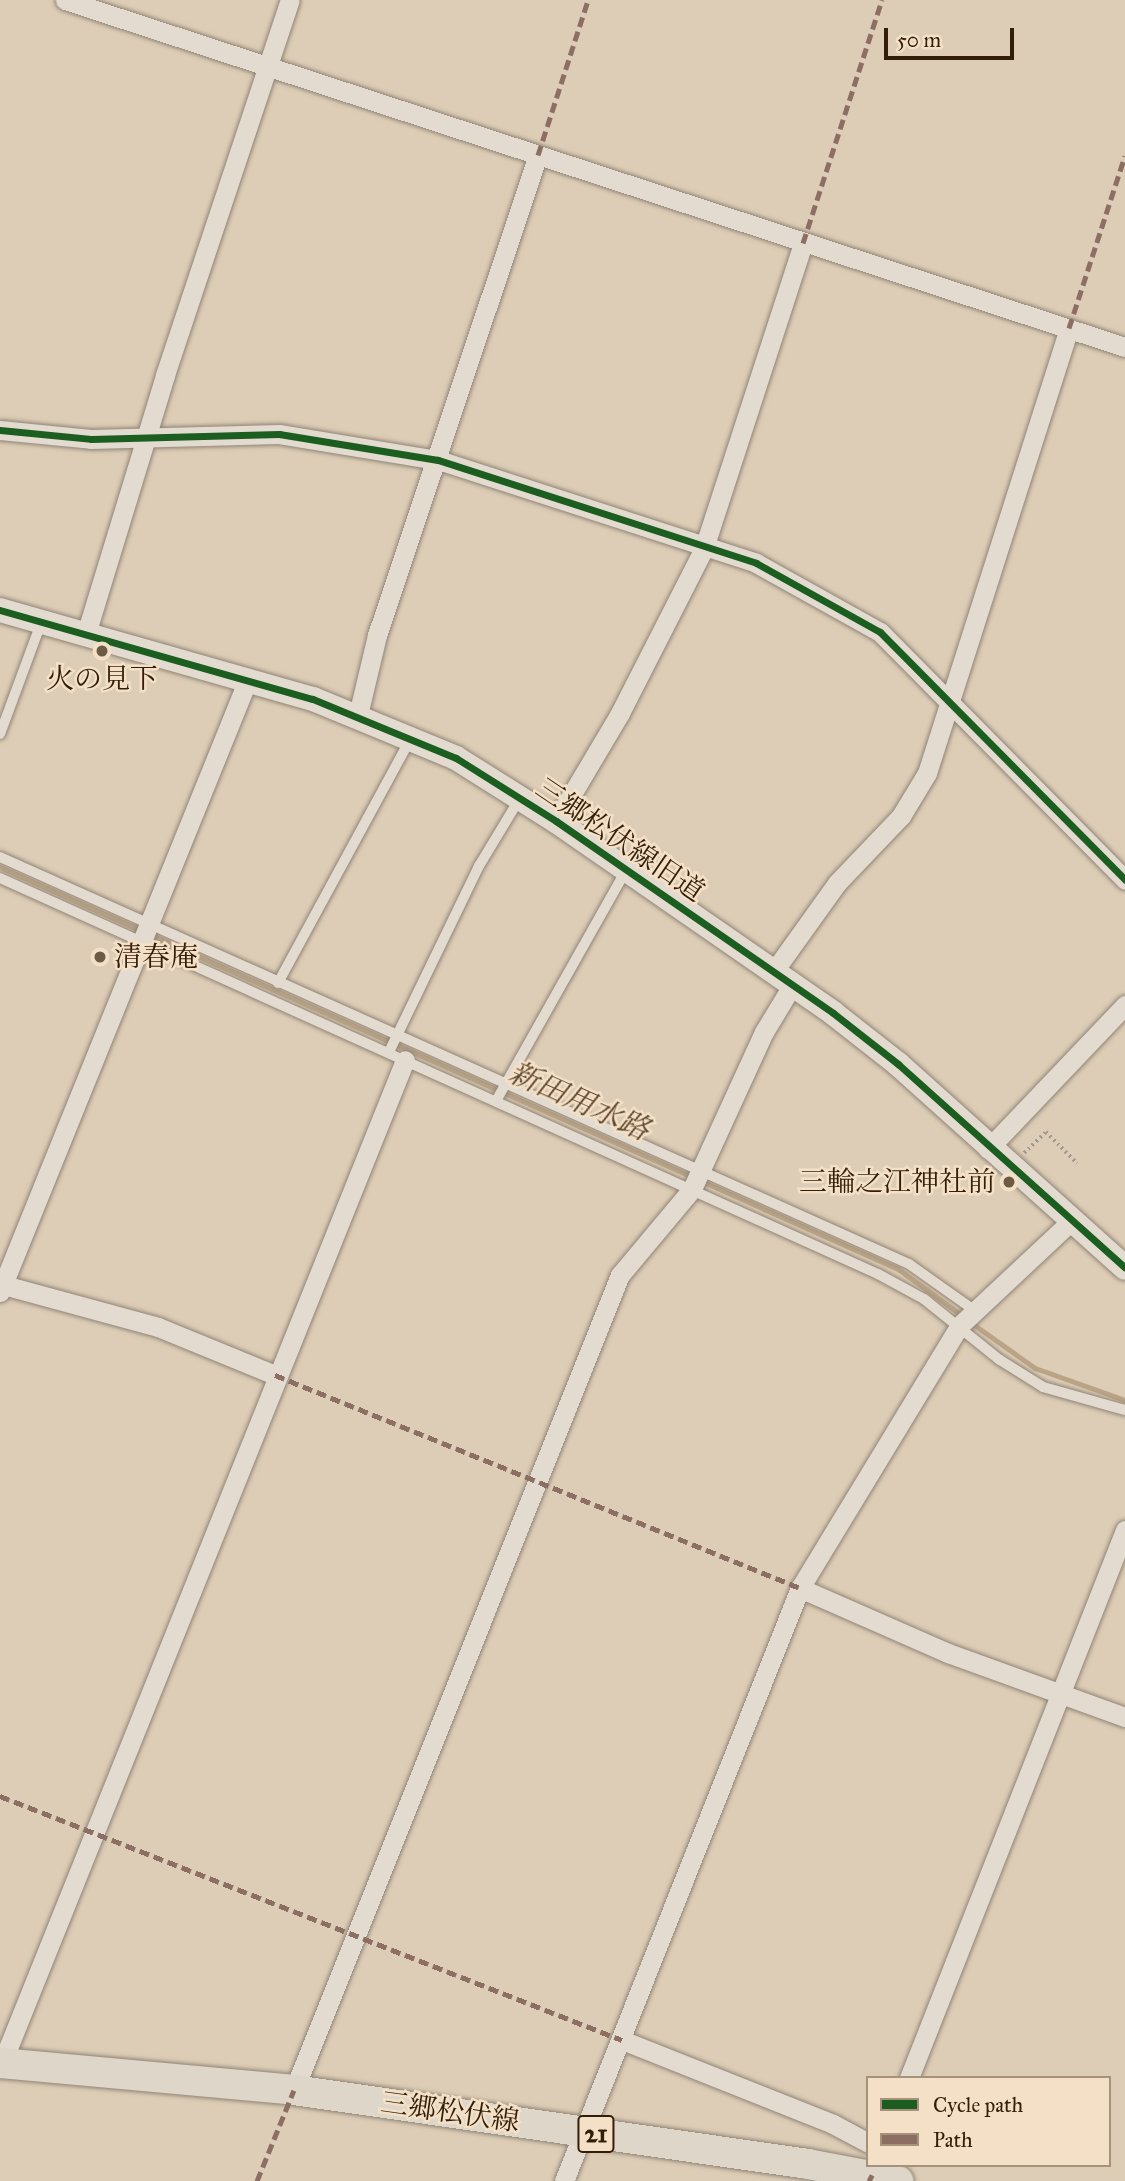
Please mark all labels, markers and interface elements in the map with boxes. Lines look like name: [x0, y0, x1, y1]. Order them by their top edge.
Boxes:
scale bar: [887, 14, 1016, 58]
text: 50 m: [897, 27, 941, 53]
marker: 火の見下: [94, 643, 110, 659]
place label: 火の見下: [46, 662, 158, 696]
street label: 三郷松伏線旧道: [529, 771, 711, 909]
place label: 清春庵: [114, 940, 198, 974]
marker: 清春庵: [92, 949, 108, 965]
water label: 新田用水路: [503, 1054, 655, 1148]
place label: 三輪之江神社前: [799, 1165, 995, 1199]
marker: 三輪之江神社前: [1001, 1174, 1017, 1190]
legend: [866, 2076, 1111, 2167]
street label: 三郷松伏線: [378, 2086, 522, 2138]
text: Cycle path: [933, 2092, 1023, 2118]
road number: 21: [577, 2112, 615, 2156]
text: Path: [933, 2127, 973, 2153]

